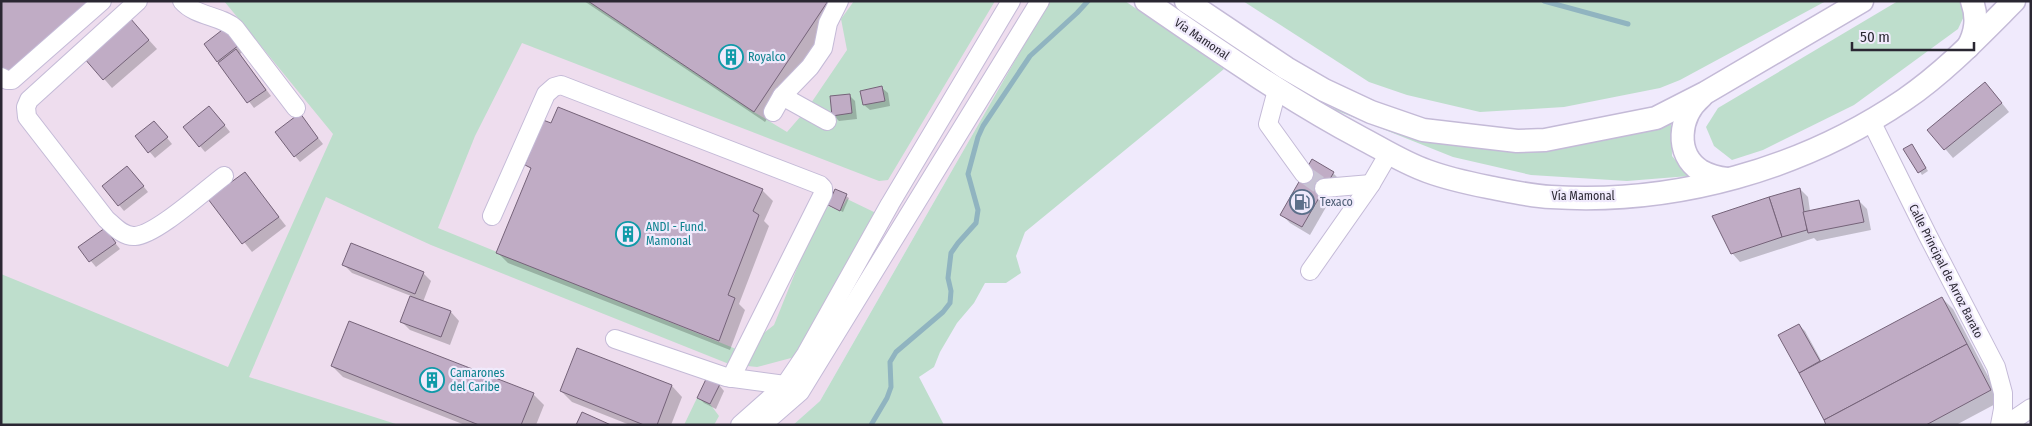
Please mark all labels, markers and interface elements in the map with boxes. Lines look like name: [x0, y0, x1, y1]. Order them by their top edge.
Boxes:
street label: Vía Mamonal: [1172, 16, 1232, 62]
scale bar: [1852, 20, 1974, 52]
text: 50 m: [1860, 28, 1890, 46]
building icon: Royalco: [718, 44, 744, 70]
place label: Royalco: [748, 50, 786, 64]
fuel station icon: Texaco: [1289, 189, 1315, 215]
street label: Vía Mamonal: [1551, 189, 1615, 203]
place label: Texaco: [1320, 195, 1353, 209]
street label: Calle Principal de Arroz Barato: [1906, 202, 1986, 340]
place label: ANDI - Fund. Mamonal: [646, 220, 707, 248]
building icon: ANDI - Fund. Mamonal: [615, 221, 641, 247]
place label: Camarones del Caribe: [450, 366, 505, 394]
building icon: Camarones del Caribe: [419, 367, 445, 393]

